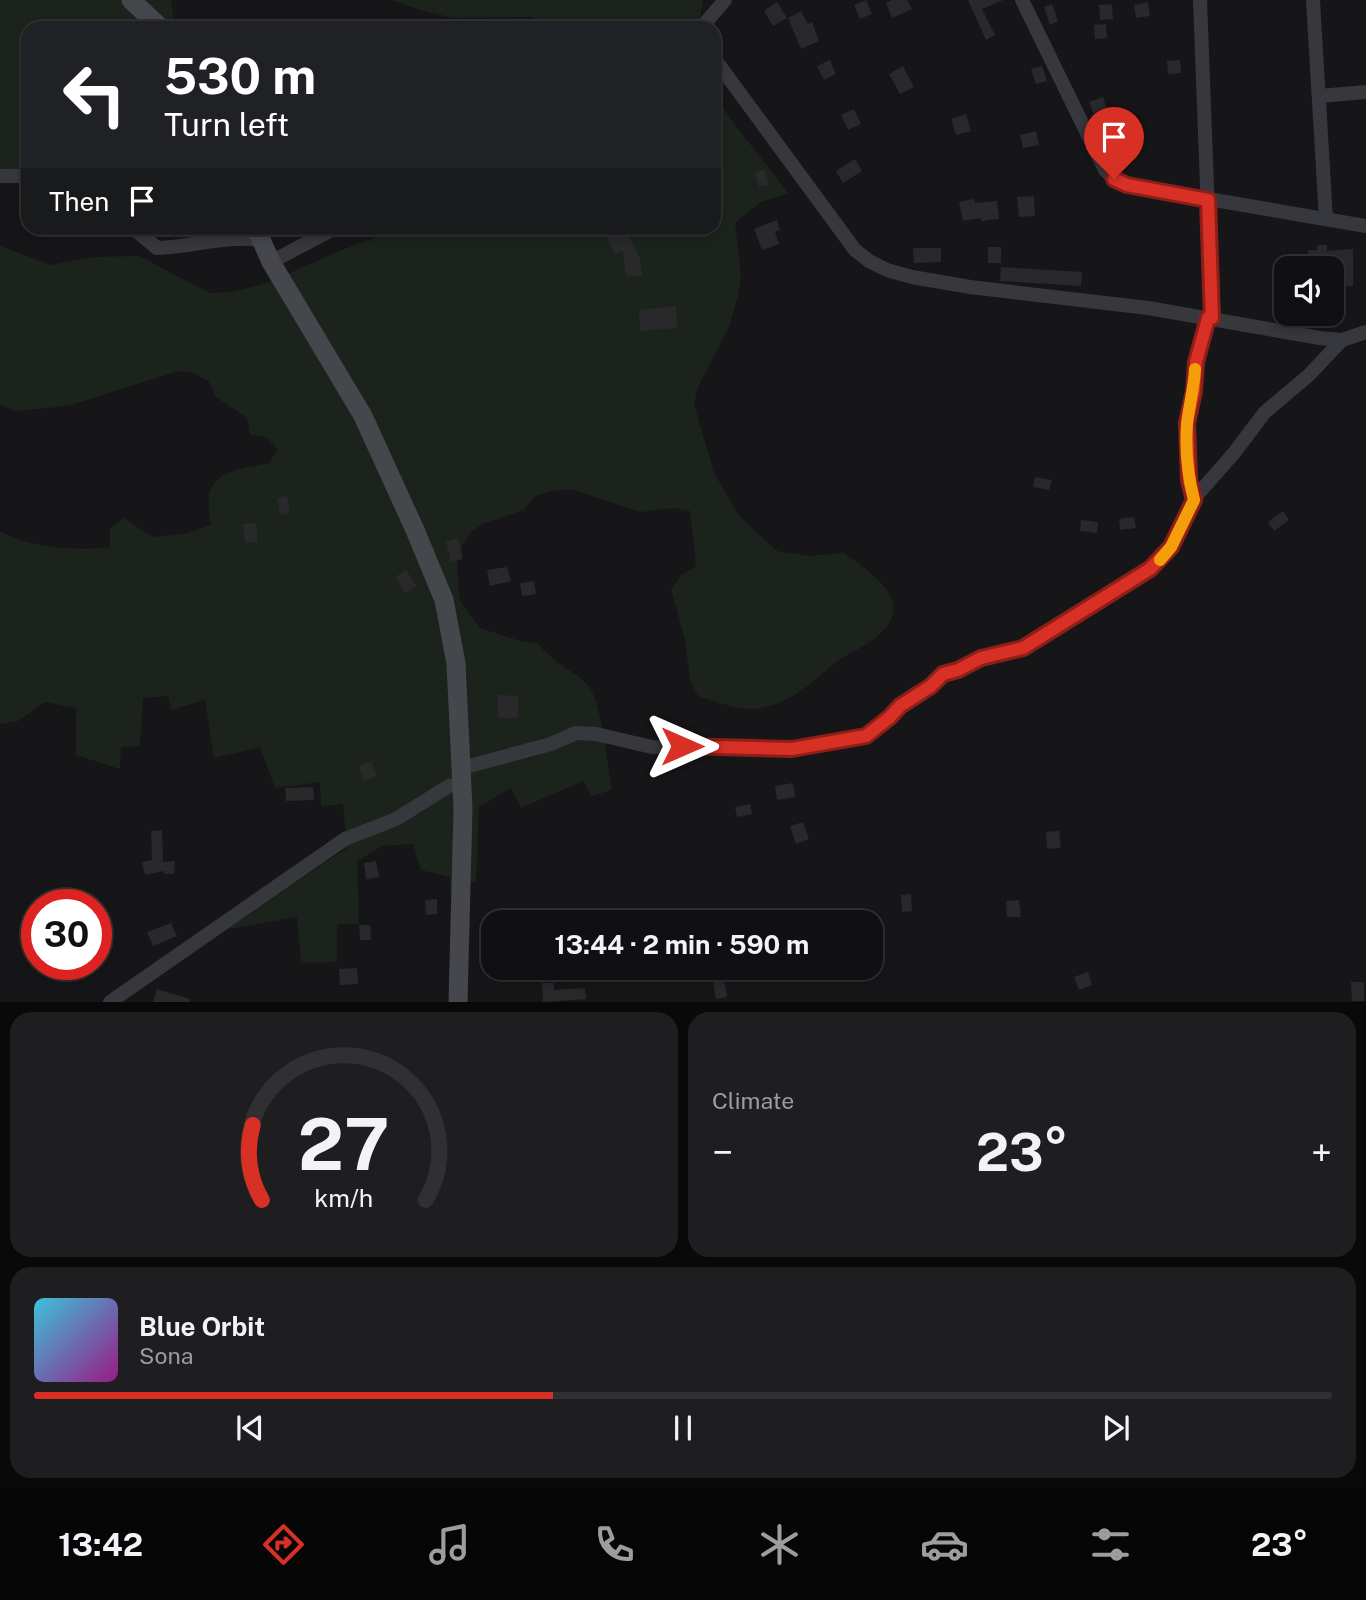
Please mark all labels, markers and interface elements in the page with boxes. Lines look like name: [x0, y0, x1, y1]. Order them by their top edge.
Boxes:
text: 530 m: [164, 47, 316, 105]
icon: left: [49, 49, 140, 140]
text: Turn left: [164, 106, 289, 143]
pin: [1084, 107, 1144, 179]
icon: arrive: [1095, 118, 1133, 156]
icon: arrive: [123, 182, 161, 220]
text: Then: [49, 186, 109, 217]
map controls: [1274, 256, 1344, 326]
button: sound: [1274, 256, 1344, 326]
position arrow: [645, 709, 719, 783]
speed limit sign: 30: [21, 889, 112, 980]
text: 13:44 · 2 min · 590 m: [555, 929, 809, 960]
text: Climate: [712, 1087, 794, 1114]
text: 27: [298, 1102, 390, 1187]
text: 23°: [976, 1122, 1068, 1183]
text: −: [712, 1130, 733, 1175]
text: +: [1311, 1130, 1332, 1175]
text: km/h: [315, 1183, 373, 1213]
text: Blue Orbit: [139, 1311, 265, 1342]
text: Sona: [139, 1342, 193, 1369]
icon: previous: [231, 1409, 269, 1447]
icon: pause: [664, 1409, 702, 1447]
icon: next: [1097, 1409, 1135, 1447]
icon: directions: [259, 1520, 308, 1569]
icon: music: [425, 1520, 474, 1569]
icon: phone: [590, 1520, 639, 1569]
icon: climate: [755, 1520, 804, 1569]
icon: car: [920, 1520, 969, 1569]
icon: filters: [1086, 1520, 1135, 1569]
text: 13:42: [58, 1526, 143, 1563]
text: 23°: [1251, 1526, 1308, 1563]

